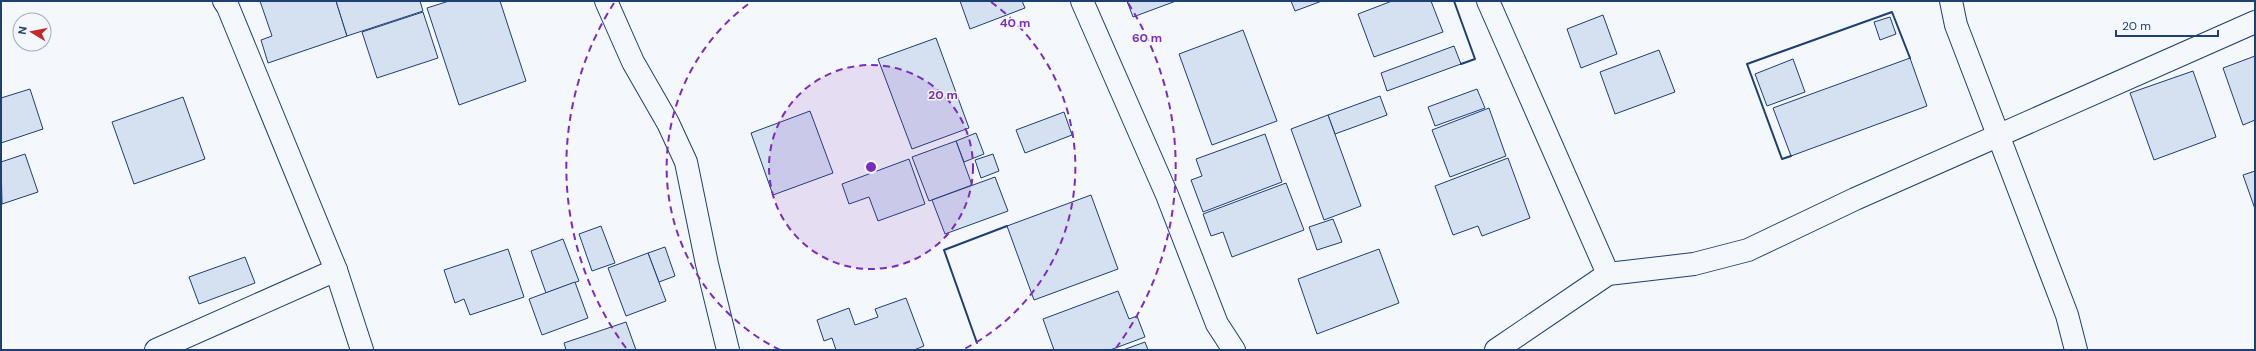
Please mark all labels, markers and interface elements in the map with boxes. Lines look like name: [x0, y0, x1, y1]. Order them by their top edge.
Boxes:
north arrow: [12, 12, 52, 52]
scale bar: [2116, 12, 2218, 38]
text: 40 m: [1000, 15, 1030, 31]
text: 20 m: [2122, 18, 2151, 34]
text: N: [15, 25, 30, 35]
text: 60 m: [1132, 30, 1162, 46]
text: 20 m: [928, 87, 958, 103]
centre of rings: [864, 160, 878, 174]

